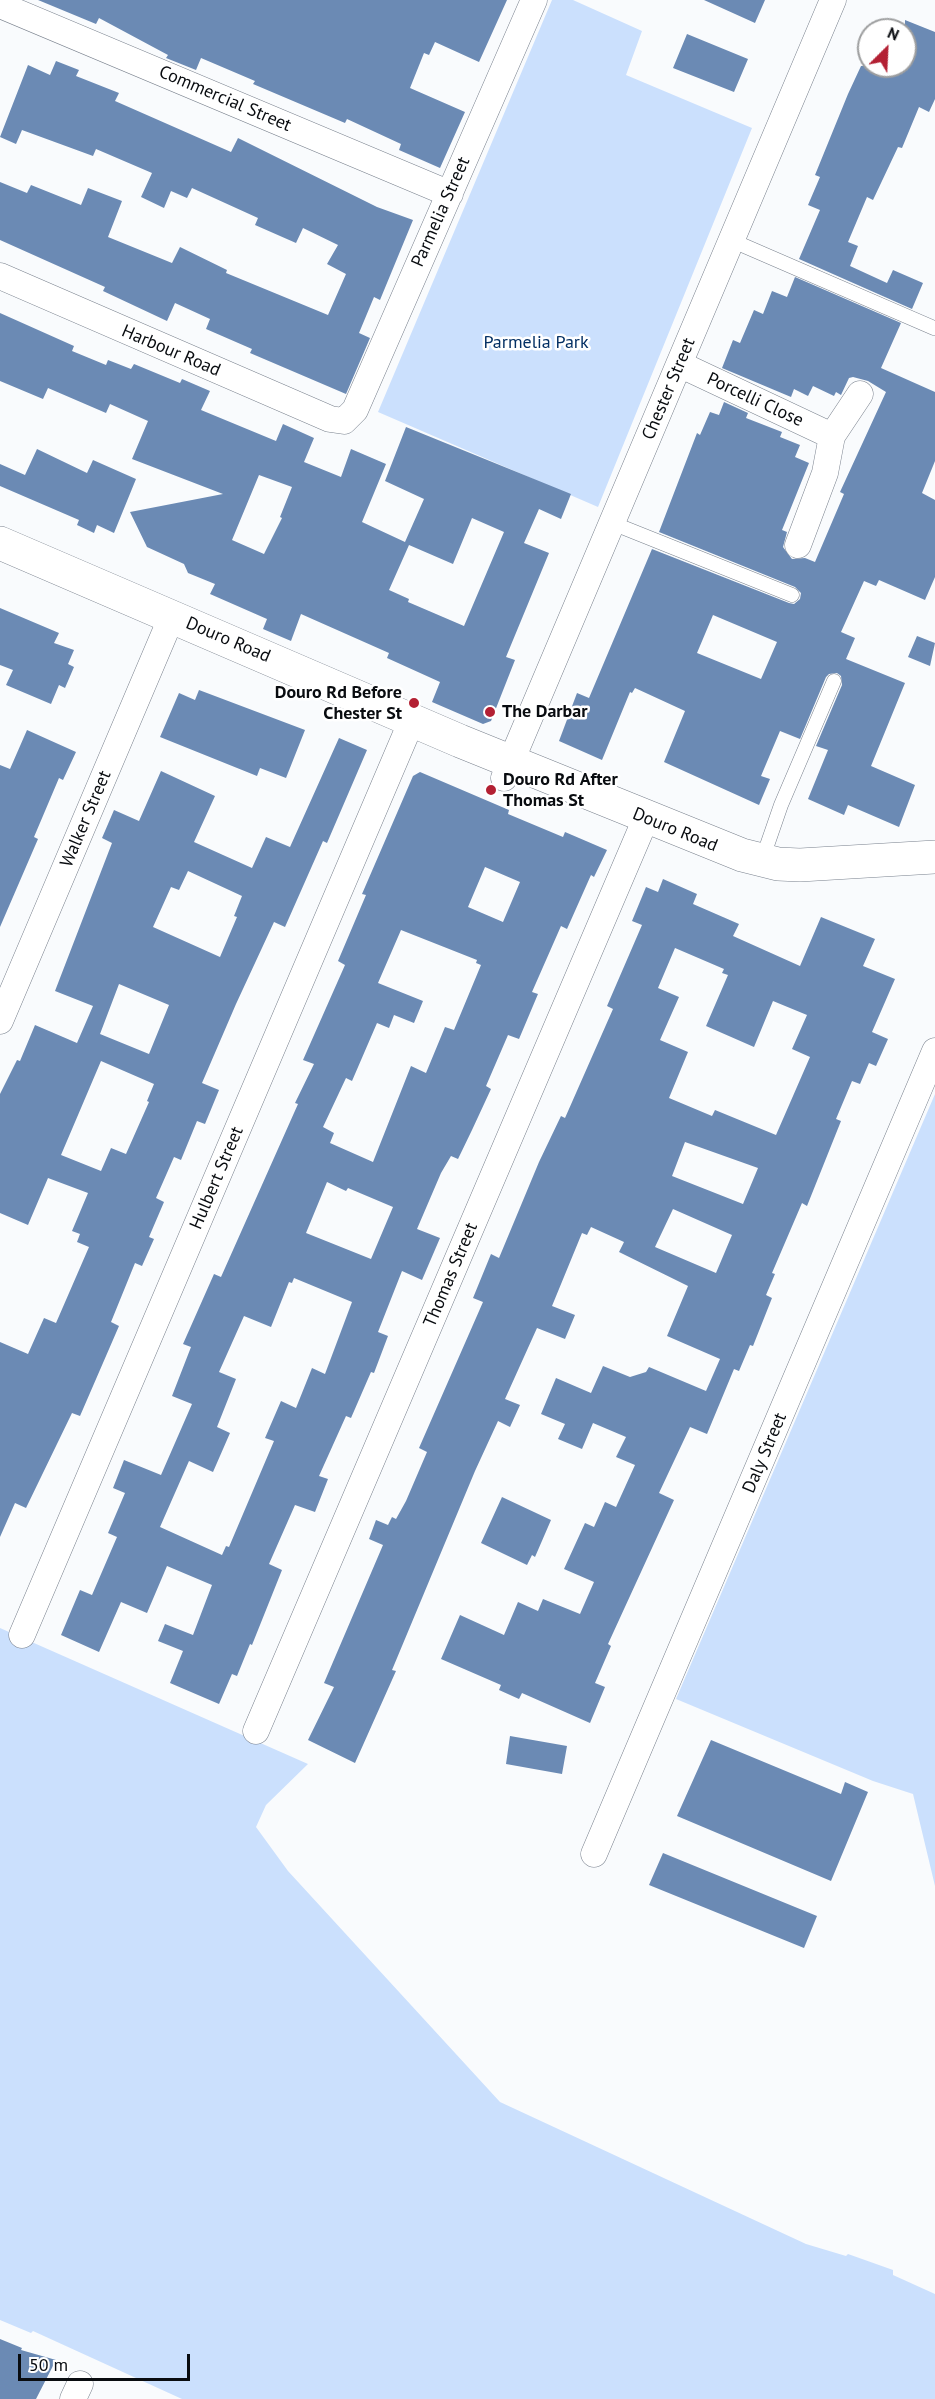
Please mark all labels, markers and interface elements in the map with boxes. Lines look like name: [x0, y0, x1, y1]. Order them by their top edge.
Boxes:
north arrow: [857, 18, 917, 78]
text: N: [885, 22, 902, 45]
street label: Commercial Street: [156, 61, 294, 137]
street label: Parmelia Street: [407, 154, 475, 270]
street label: Harbour Road: [118, 320, 224, 382]
park label: Parmelia Park: [483, 332, 589, 354]
street label: Chester Street: [638, 335, 700, 443]
street label: Porcelli Close: [703, 368, 807, 432]
street label: Douro Road: [182, 613, 274, 667]
place label: Douro Rd Before Chester St: [275, 682, 402, 724]
marker: Douro Rd Before Chester St: [407, 696, 421, 710]
place label: The Darbar: [502, 701, 588, 723]
marker: The Darbar: [483, 705, 497, 719]
street label: Walker Street: [56, 767, 116, 871]
place label: Douro Rd After Thomas St: [503, 769, 618, 812]
marker: Douro Rd After Thomas St: [484, 783, 498, 797]
street label: Douro Road: [629, 803, 721, 857]
street label: Hulbert Street: [186, 1123, 248, 1233]
street label: Thomas Street: [419, 1220, 483, 1330]
street label: Daly Street: [738, 1410, 792, 1496]
scale bar: [21, 2342, 194, 2380]
text: 50 m: [29, 2353, 68, 2376]

